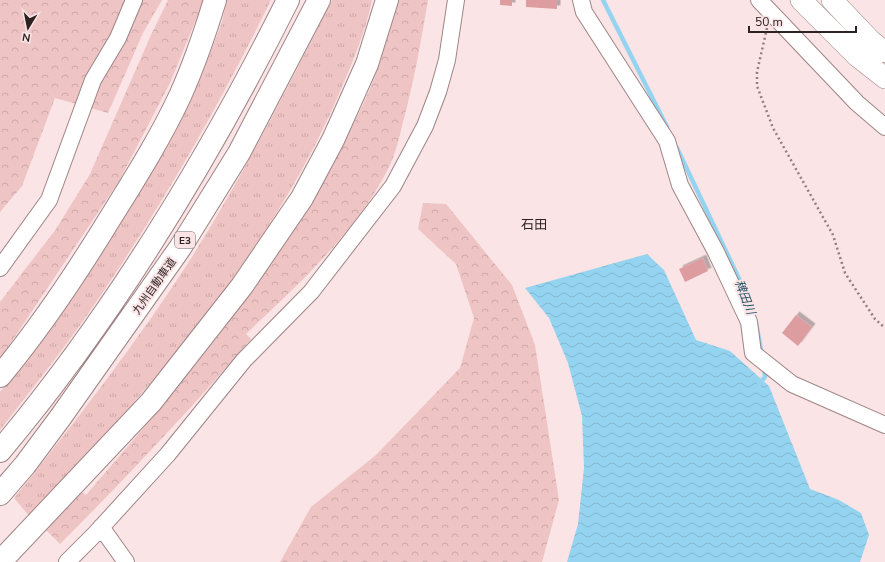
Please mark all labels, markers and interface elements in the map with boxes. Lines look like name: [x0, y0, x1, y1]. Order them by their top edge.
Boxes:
north arrow: [8, 8, 48, 48]
scale bar: [749, 8, 856, 34]
text: 50 m: [755, 14, 783, 30]
text: N: [21, 29, 32, 45]
district label: 石田: [521, 216, 547, 234]
road number: E3: [175, 232, 195, 248]
street label: 九州自動車道: [129, 255, 179, 318]
water label: 稗田川: [731, 277, 760, 319]

